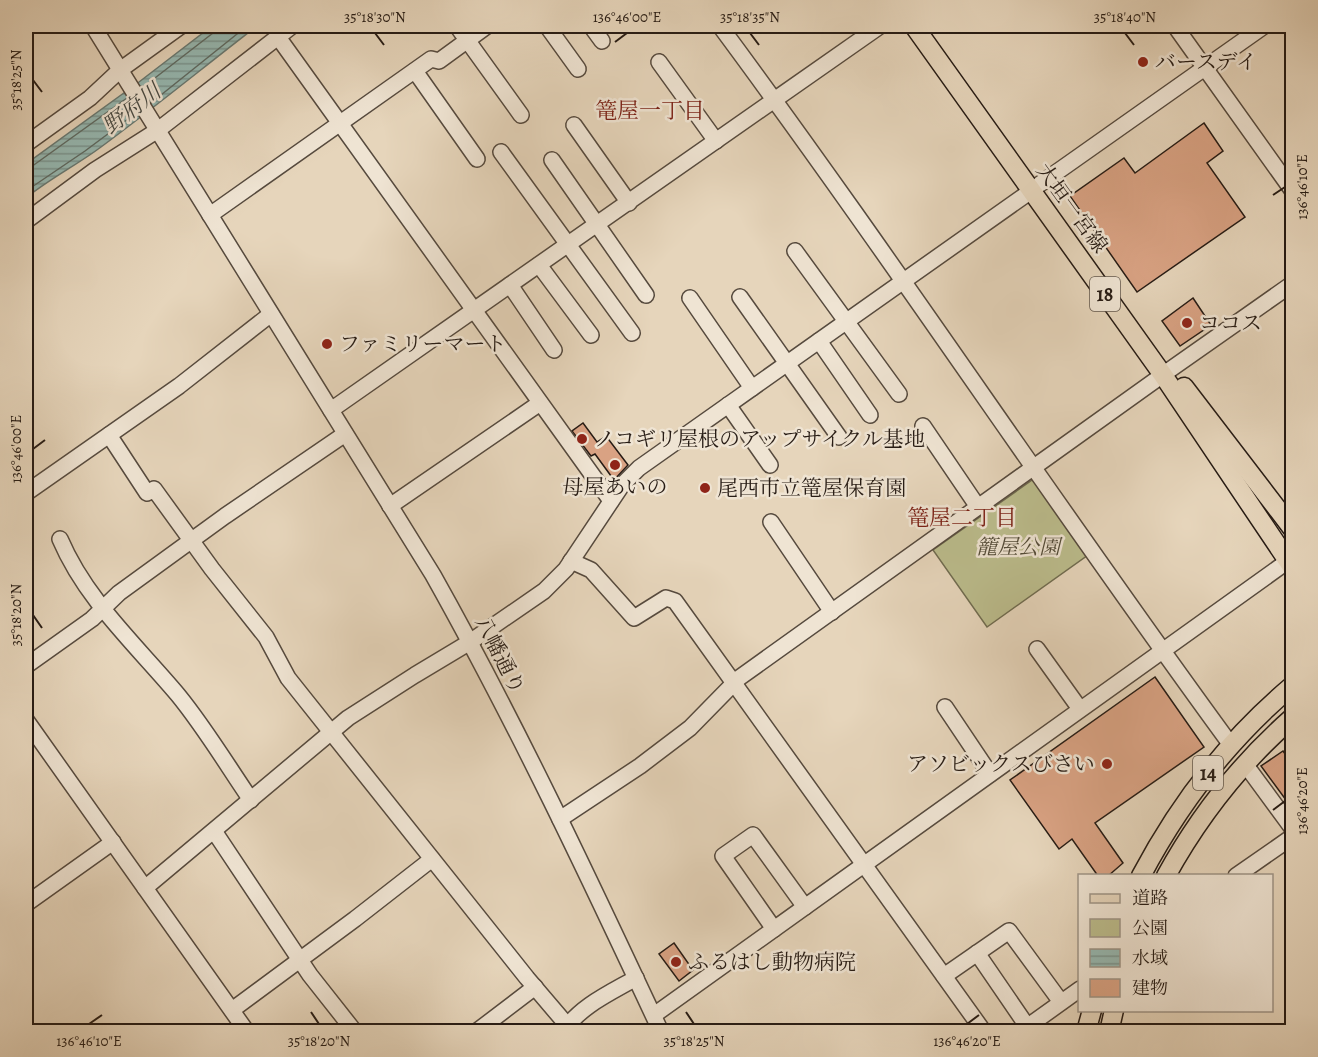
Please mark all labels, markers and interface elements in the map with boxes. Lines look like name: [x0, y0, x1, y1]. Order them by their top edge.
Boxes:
text: 35°18'30"N: [344, 7, 406, 27]
text: 136°46'00"E: [593, 7, 661, 27]
text: 35°18'35"N: [720, 7, 780, 27]
text: 35°18'40"N: [1094, 7, 1156, 27]
place label: バースデイ: [1155, 48, 1257, 76]
text: 35°18'25"N: [6, 49, 26, 111]
marker: バースデイ: [1136, 55, 1150, 69]
water label: 野府川: [97, 76, 169, 141]
district label: 篭屋一丁目: [595, 96, 705, 126]
text: 136°46'10"E: [1292, 154, 1312, 220]
street label: 大垣一宮線: [1030, 157, 1114, 259]
road number: 18: [1090, 277, 1120, 311]
place label: ココス: [1199, 309, 1262, 337]
marker: ココス: [1180, 316, 1194, 330]
place label: ファミリーマート: [339, 330, 507, 358]
marker: ファミリーマート: [320, 337, 334, 351]
text: 136°46'00"E: [6, 415, 26, 483]
place label: ノコギリ屋根のアップサイクル基地: [594, 425, 925, 453]
marker: ノコギリ屋根のアップサイクル基地: [575, 432, 589, 446]
marker: 母屋あいの: [608, 458, 622, 472]
place label: 母屋あいの: [563, 473, 668, 501]
place label: 尾西市立篭屋保育園: [717, 474, 906, 502]
marker: 尾西市立篭屋保育園: [698, 481, 712, 495]
district label: 篭屋二丁目: [907, 503, 1017, 533]
park label: 籠屋公園: [976, 533, 1063, 561]
text: 35°18'20"N: [6, 583, 26, 646]
street label: 八幡通り: [468, 611, 532, 699]
place label: アソビックスびさい: [907, 750, 1095, 778]
road number: 14: [1193, 756, 1223, 790]
marker: アソビックスびさい: [1100, 757, 1114, 771]
text: 136°46'20"E: [1292, 767, 1312, 835]
legend: [1078, 874, 1273, 1012]
text: 道路: [1132, 886, 1168, 910]
text: 公園: [1132, 916, 1168, 940]
text: 水域: [1132, 946, 1168, 970]
place label: ふるはし動物病院: [688, 948, 856, 976]
marker: ふるはし動物病院: [669, 955, 683, 969]
text: 建物: [1132, 976, 1168, 1000]
text: 136°46'10"E: [56, 1031, 122, 1051]
text: 35°18'20"N: [288, 1031, 351, 1051]
text: 35°18'25"N: [663, 1031, 725, 1051]
text: 136°46'20"E: [933, 1031, 1001, 1051]

